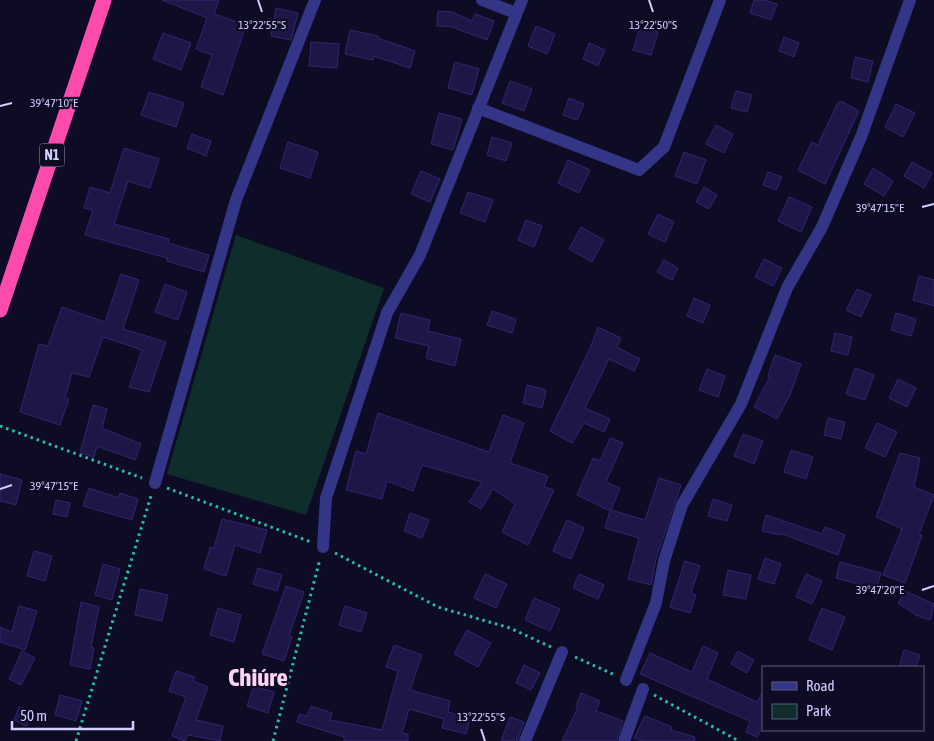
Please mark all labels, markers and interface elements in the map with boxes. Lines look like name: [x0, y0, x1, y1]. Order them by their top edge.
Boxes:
text: 13°22'55"S: [238, 18, 286, 32]
text: 13°22'50"S: [629, 18, 677, 32]
text: 39°47'10"E: [30, 96, 78, 110]
road number: N1: [40, 144, 64, 166]
text: 39°47'15"E: [856, 201, 904, 215]
text: 39°47'15"E: [30, 479, 78, 493]
text: 39°47'20"E: [856, 583, 904, 597]
district label: Chiúre: [228, 663, 288, 691]
legend: [762, 666, 924, 731]
text: Road: [806, 677, 835, 694]
scale bar: [12, 698, 134, 730]
text: Park: [806, 702, 831, 719]
text: 50 m: [20, 707, 47, 724]
text: 13°22'55"S: [457, 710, 505, 724]

